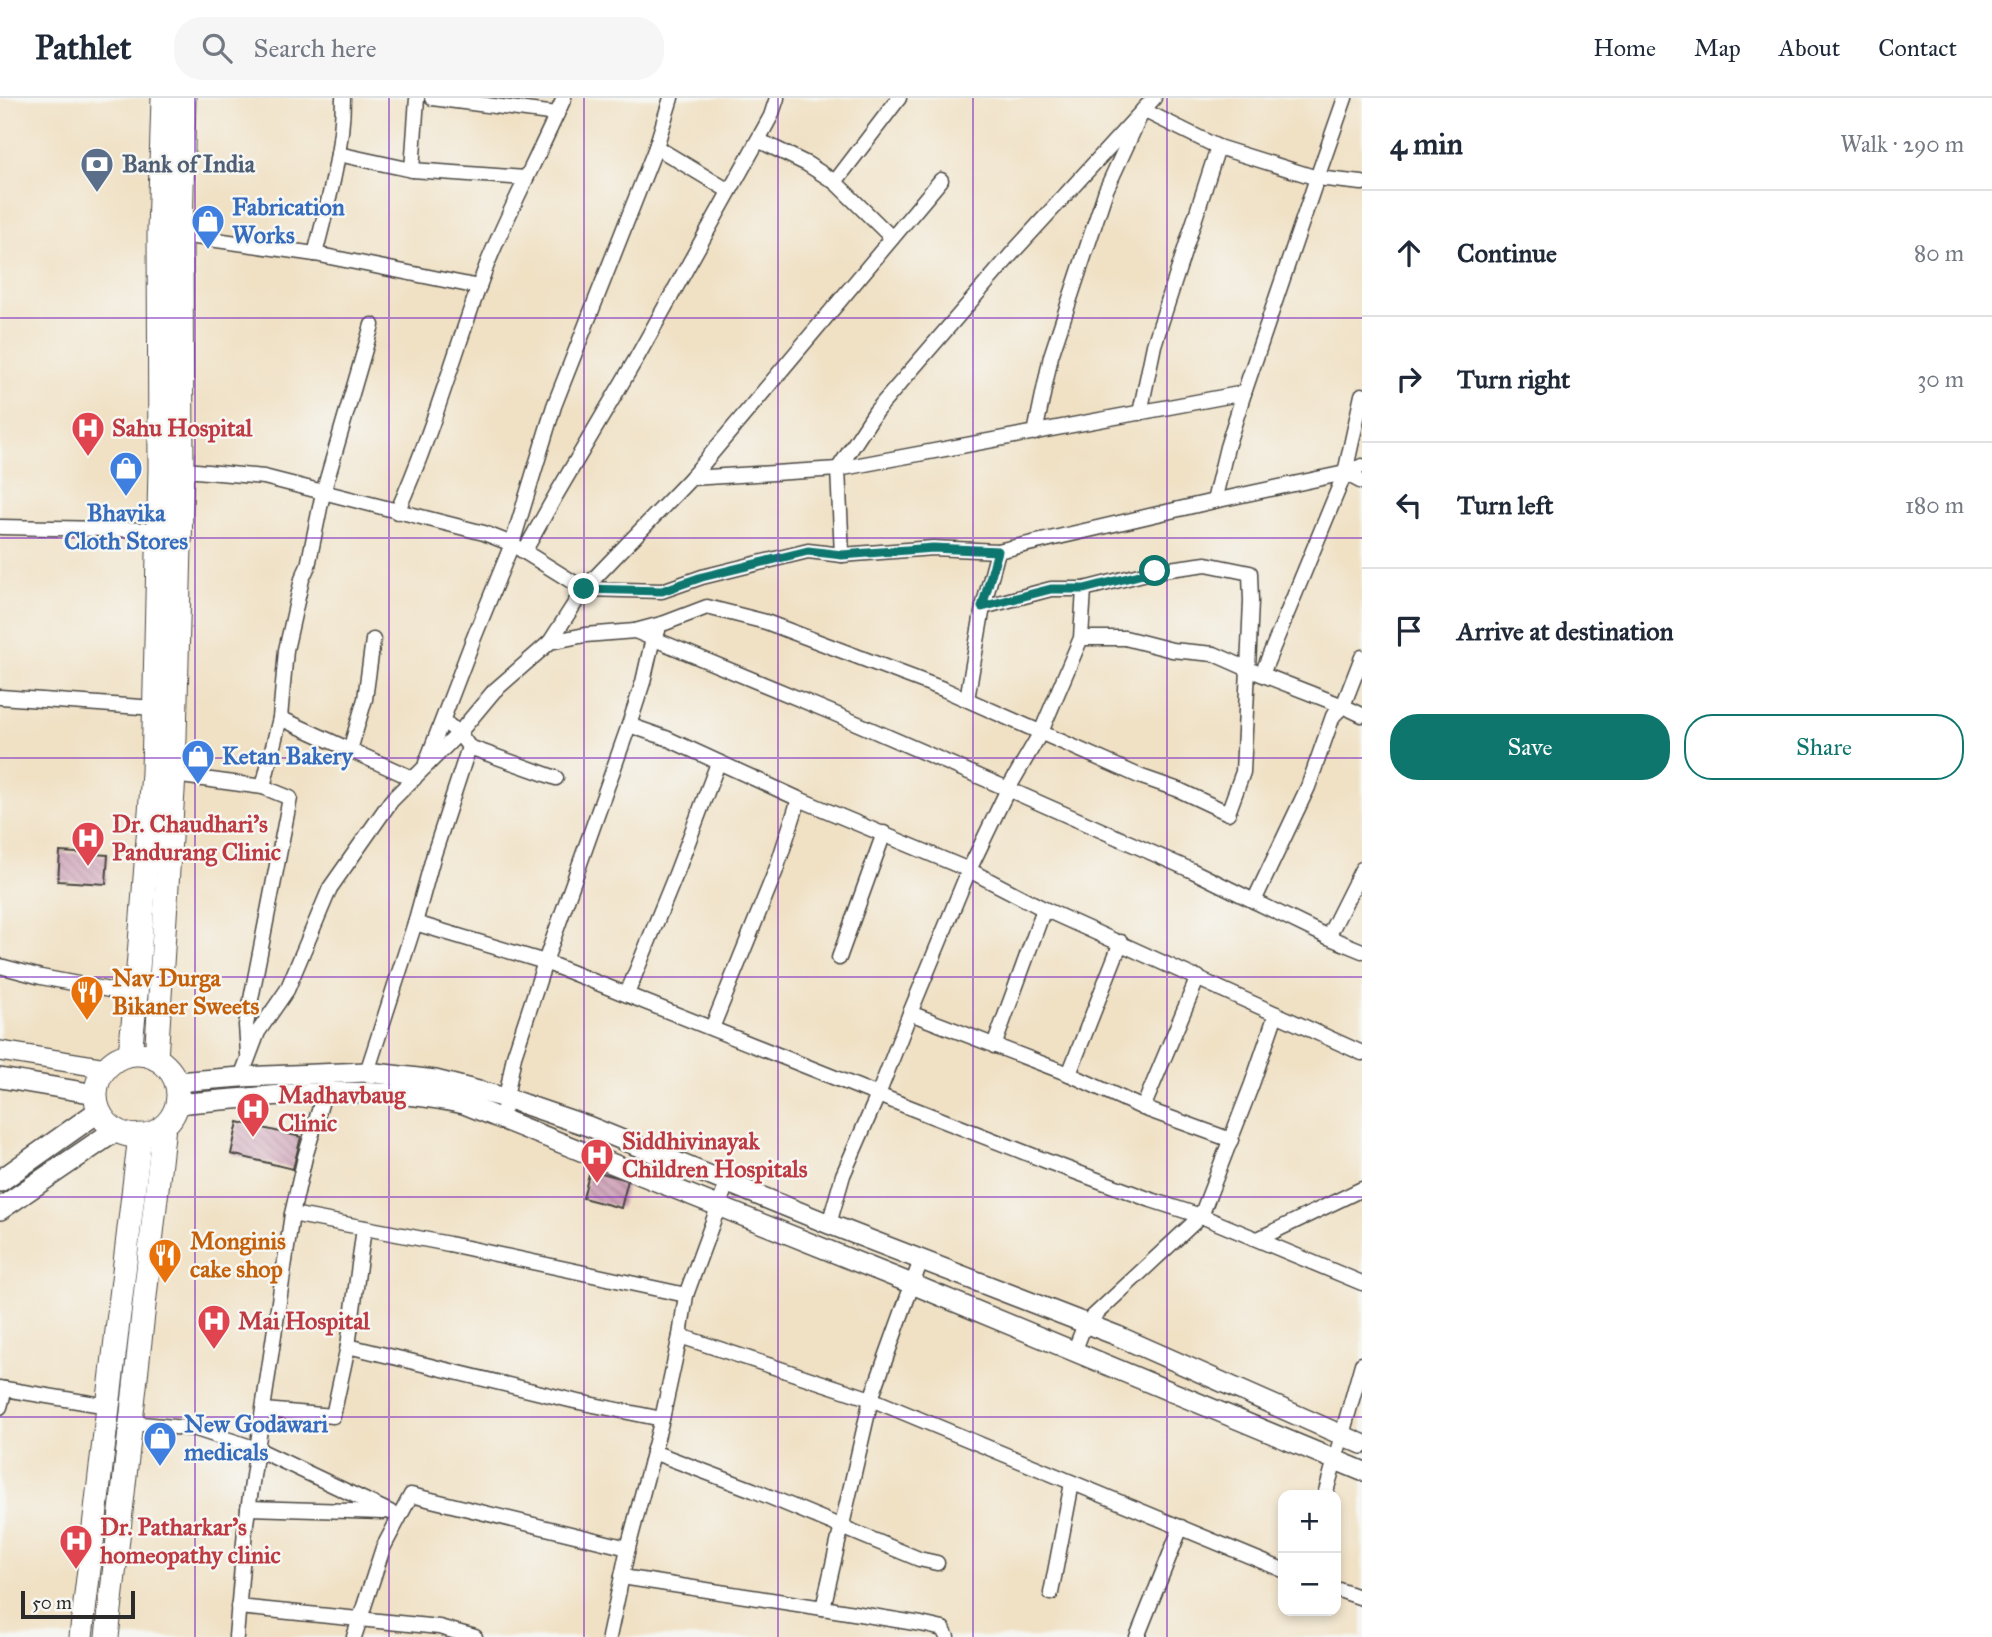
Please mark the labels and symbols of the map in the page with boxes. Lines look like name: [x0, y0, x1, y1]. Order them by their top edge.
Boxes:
bank icon: Bank of India: [78, 145, 116, 194]
place label: Bank of India: [122, 149, 256, 179]
place label: Fabrication Works: [232, 192, 345, 250]
shop icon: Fabrication Works: [189, 202, 227, 251]
hospital icon: Sahu Hospital: [69, 409, 107, 458]
place label: Sahu Hospital: [112, 413, 253, 443]
shop icon: Bhavika Cloth Stores: [107, 449, 145, 498]
place label: Bhavika Cloth Stores: [64, 498, 188, 556]
route start: [1139, 555, 1170, 586]
route end: [568, 573, 599, 604]
shop icon: Ketan Bakery: [179, 737, 217, 786]
place label: Ketan Bakery: [222, 741, 354, 771]
place label: Dr. Chaudhari's Pandurang Clinic: [112, 809, 281, 867]
hospital icon: Dr. Chaudhari's Pandurang Clinic: [69, 819, 107, 868]
place label: Nav Durga Bikaner Sweets: [112, 963, 259, 1021]
restaurant icon: Nav Durga Bikaner Sweets: [68, 973, 106, 1022]
place label: Madhavbaug Clinic: [278, 1080, 406, 1138]
hospital icon: Madhavbaug Clinic: [234, 1090, 272, 1139]
place label: Siddhivinayak Children Hospitals: [622, 1126, 808, 1184]
hospital icon: Siddhivinayak Children Hospitals: [578, 1136, 616, 1185]
place label: Monginis cake shop: [190, 1226, 286, 1284]
restaurant icon: Monginis cake shop: [146, 1236, 184, 1285]
hospital icon: Mai Hospital: [195, 1302, 233, 1351]
place label: Mai Hospital: [238, 1306, 370, 1336]
place label: New Godawari medicals: [183, 1409, 328, 1467]
shop icon: New Godawari medicals: [141, 1419, 179, 1468]
place label: Dr. Patharkar's homeopathy clinic: [99, 1512, 281, 1570]
hospital icon: Dr. Patharkar's homeopathy clinic: [57, 1522, 95, 1571]
scale bar: [21, 1588, 135, 1620]

